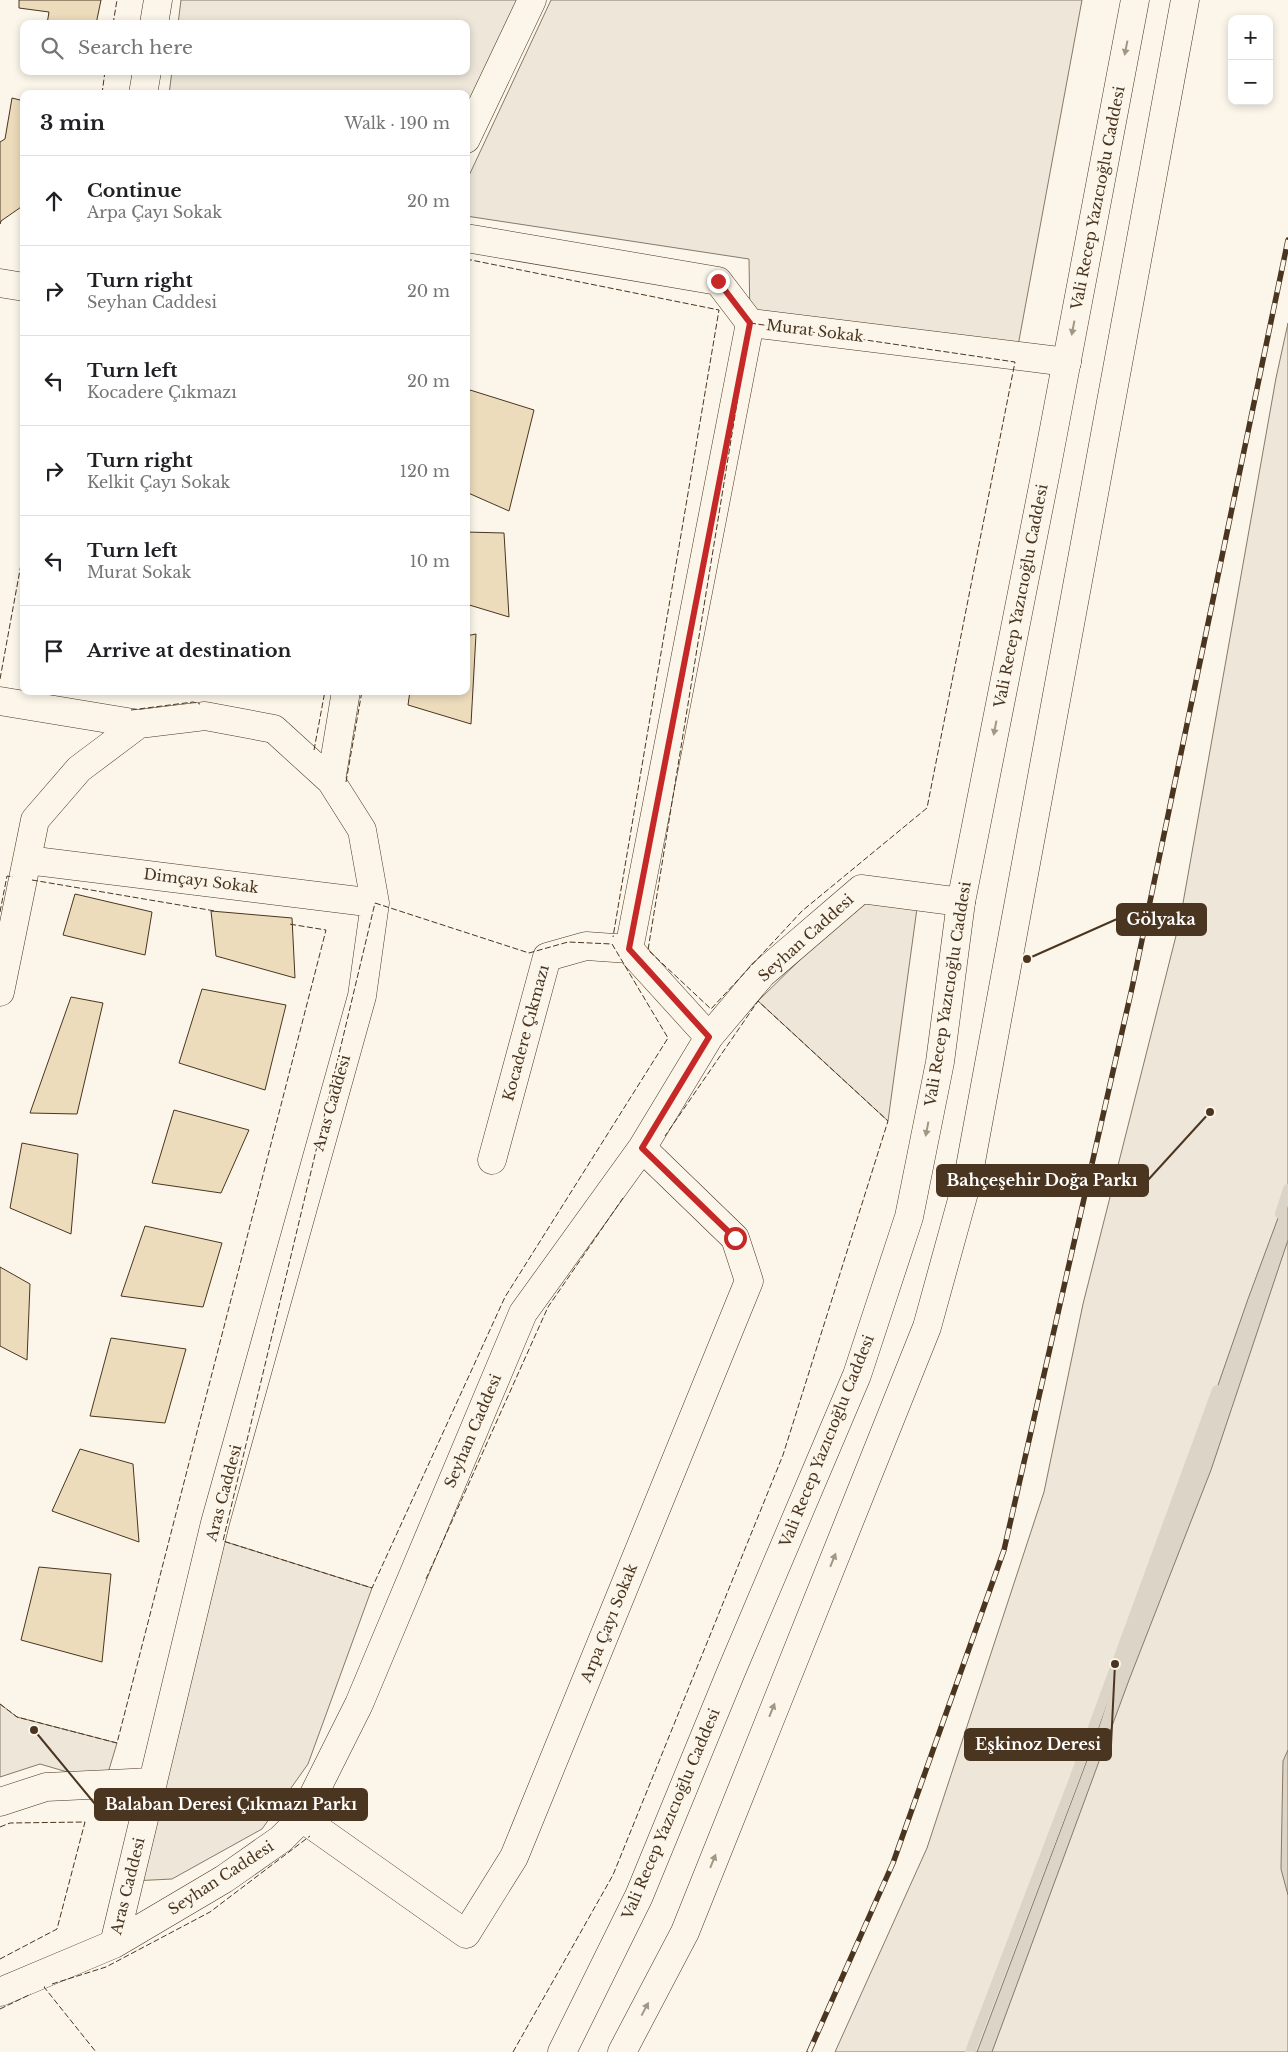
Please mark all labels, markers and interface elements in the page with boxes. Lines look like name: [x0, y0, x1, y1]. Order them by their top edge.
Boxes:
map controls: [1228, 15, 1273, 105]
button: +: [1228, 15, 1273, 60]
search box: [20, 20, 470, 75]
icon: search: [38, 34, 66, 62]
text: Search here: [78, 36, 193, 59]
one-way arrow: [1122, 40, 1130, 56]
button: −: [1228, 60, 1273, 105]
street label: Vali Recep Yazıcıoğlu Caddesi: [1066, 84, 1129, 312]
text: 3 min: [40, 110, 105, 136]
text: Walk · 190 m: [345, 113, 450, 133]
text: Continue: [87, 179, 182, 202]
icon: ahead: [40, 187, 68, 215]
text: 20 m: [407, 191, 450, 211]
text: Arpa Çayı Sokak: [87, 202, 222, 222]
text: Turn right: [87, 269, 193, 292]
route end: [707, 270, 730, 293]
icon: right: [40, 277, 68, 305]
text: 20 m: [407, 281, 450, 301]
text: Seyhan Caddesi: [87, 292, 217, 312]
street label: Murat Sokak: [765, 315, 866, 346]
one-way arrow: [1069, 320, 1077, 336]
text: Turn left: [87, 359, 178, 382]
icon: left: [40, 367, 68, 395]
text: 20 m: [407, 371, 450, 391]
text: Kocadere Çıkmazı: [87, 382, 237, 402]
text: Turn right: [87, 449, 193, 472]
icon: right: [40, 457, 68, 485]
text: 120 m: [400, 461, 450, 481]
text: Kelkit Çayı Sokak: [87, 472, 230, 492]
street label: Vali Recep Yazıcıoğlu Caddesi: [989, 482, 1052, 710]
text: Turn left: [87, 539, 178, 562]
icon: left: [40, 547, 68, 575]
text: 10 m: [410, 551, 450, 571]
text: Murat Sokak: [87, 562, 191, 582]
icon: arrive: [40, 637, 68, 665]
text: Arrive at destination: [87, 639, 291, 662]
one-way arrow: [991, 720, 999, 736]
street label: Dimçayı Sokak: [142, 864, 260, 897]
street label: Vali Recep Yazıcıoğlu Caddesi: [920, 880, 975, 1109]
street label: Seyhan Caddesi: [754, 890, 857, 985]
callout: Gölyaka: [1117, 904, 1206, 935]
text: Gölyaka: [1126, 909, 1196, 929]
street label: Kocadere Çıkmazı: [498, 963, 553, 1103]
street label: Aras Caddesi: [308, 1053, 354, 1154]
one-way arrow: [923, 1122, 931, 1137]
callout: Bahçeşehir Doğa Parkı: [937, 1165, 1148, 1196]
text: Bahçeşehir Doğa Parkı: [946, 1170, 1138, 1190]
route start: [724, 1227, 747, 1250]
street label: Vali Recep Yazıcıoğlu Caddesi: [775, 1332, 878, 1551]
street label: Seyhan Caddesi: [440, 1371, 505, 1491]
street label: Aras Caddesi: [201, 1442, 246, 1544]
one-way arrow: [830, 1552, 838, 1567]
street label: Arpa Çayı Sokak: [576, 1560, 641, 1686]
one-way arrow: [769, 1703, 777, 1717]
street label: Vali Recep Yazıcıoğlu Caddesi: [617, 1705, 724, 1923]
callout: Eşkinoz Deresi: [965, 1729, 1111, 1760]
text: Eşkinoz Deresi: [975, 1734, 1101, 1754]
callout: Balaban Deresi Çıkmazı Parkı: [95, 1789, 367, 1820]
text: Balaban Deresi Çıkmazı Parkı: [105, 1794, 357, 1814]
street label: Aras Caddesi: [106, 1835, 149, 1937]
street label: Seyhan Caddesi: [164, 1836, 277, 1919]
one-way arrow: [709, 1853, 717, 1868]
one-way arrow: [641, 2002, 649, 2016]

